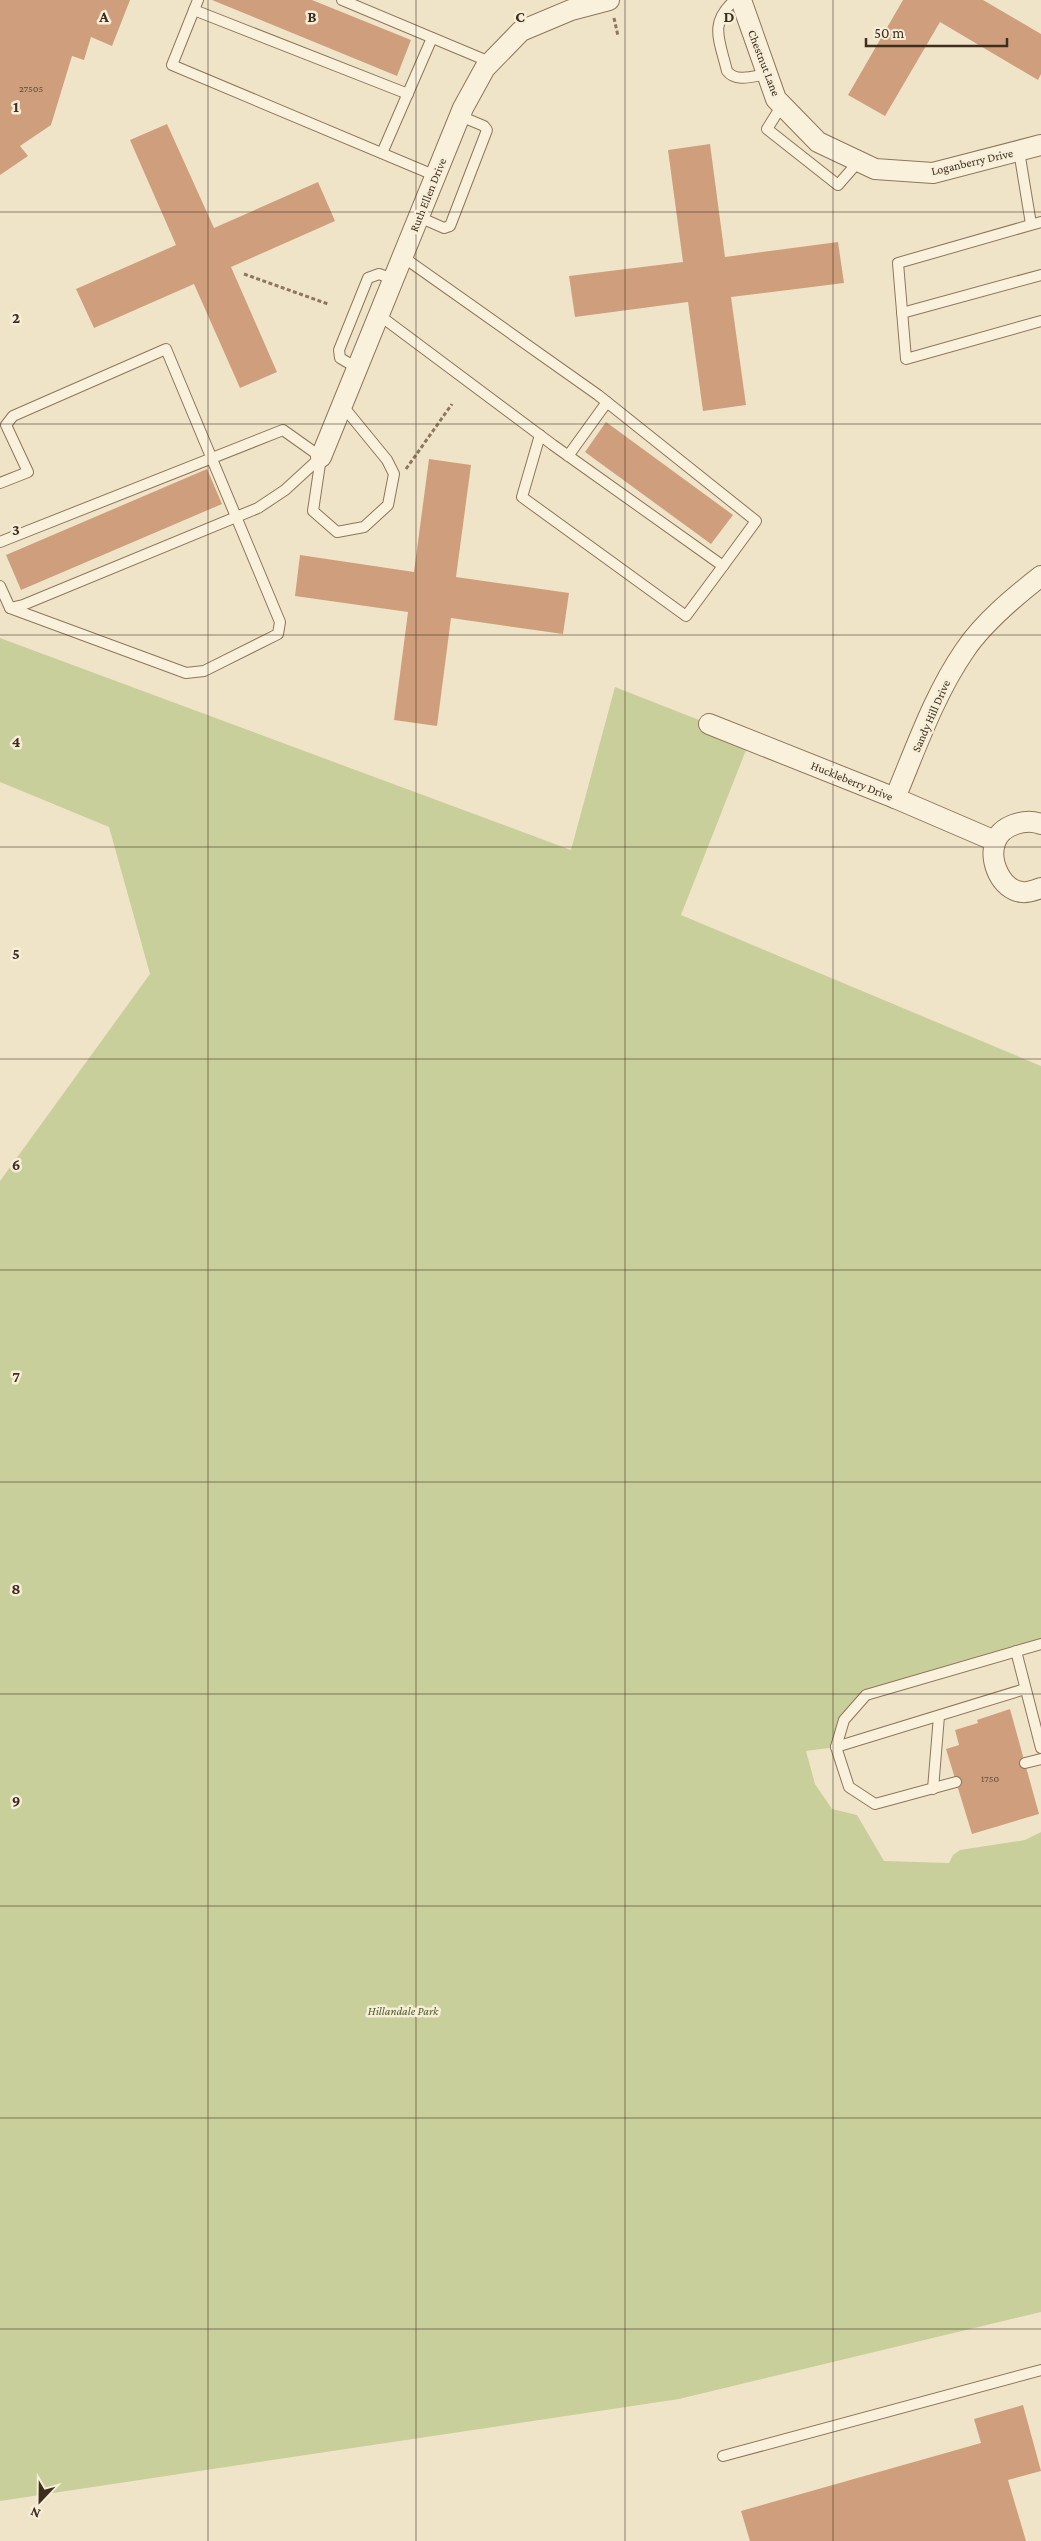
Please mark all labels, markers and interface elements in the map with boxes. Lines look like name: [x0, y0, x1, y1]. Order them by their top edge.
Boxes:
text: A: [98, 8, 109, 25]
text: B: [307, 8, 317, 25]
text: C: [515, 8, 525, 25]
text: D: [723, 8, 735, 25]
scale bar: [866, 15, 1007, 47]
text: 50 m: [874, 25, 904, 41]
street label: Chestnut Lane: [745, 28, 783, 98]
house number: 27505: [19, 83, 43, 94]
text: 1: [13, 98, 19, 115]
street label: Loganberry Drive: [930, 146, 1014, 178]
street label: Ruth Ellen Drive: [407, 156, 449, 234]
text: 2: [12, 309, 20, 326]
text: 3: [12, 521, 20, 538]
street label: Sandy Hill Drive: [909, 678, 953, 754]
text: 4: [12, 733, 21, 750]
street label: Huckleberry Drive: [809, 758, 895, 804]
text: 5: [12, 945, 20, 962]
text: 6: [12, 1156, 20, 1173]
text: 7: [12, 1368, 20, 1385]
text: 8: [11, 1580, 21, 1597]
house number: 1750: [981, 1773, 999, 1784]
text: 9: [12, 1792, 20, 1809]
park label: Hillandale Park: [368, 2004, 439, 2018]
north arrow: [15, 2476, 65, 2526]
text: N: [27, 2504, 43, 2522]

